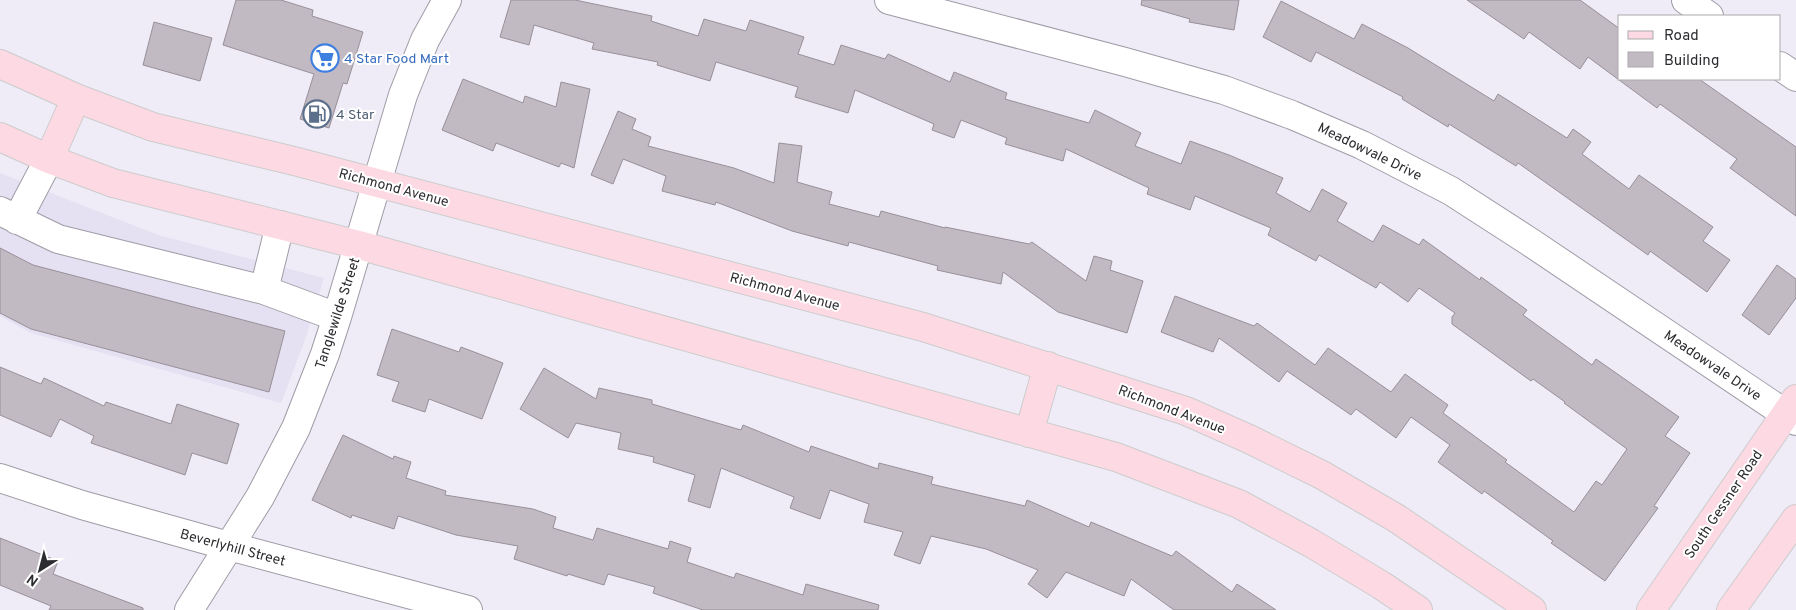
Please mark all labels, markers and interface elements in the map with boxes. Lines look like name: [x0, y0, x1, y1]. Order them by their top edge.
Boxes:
legend: [1618, 15, 1781, 80]
text: Road: [1664, 27, 1699, 46]
supermarket icon: 4 Star Food Mart: [310, 43, 340, 73]
place label: 4 Star Food Mart: [344, 51, 449, 68]
text: Building: [1664, 52, 1719, 71]
fuel station icon: 4 Star: [302, 99, 332, 129]
place label: 4 Star: [336, 107, 375, 124]
street label: Meadowvale Drive: [1314, 120, 1424, 185]
street label: Richmond Avenue: [337, 166, 450, 211]
street label: Tanglewilde Street: [312, 256, 364, 371]
street label: Richmond Avenue: [728, 270, 841, 315]
street label: Meadowvale Drive: [1660, 327, 1764, 405]
street label: Richmond Avenue: [1116, 382, 1227, 439]
street label: South Gessner Road: [1682, 447, 1767, 562]
street label: Beverlyhill Street: [178, 526, 287, 571]
north arrow: [15, 545, 65, 595]
text: N: [24, 569, 42, 589]

